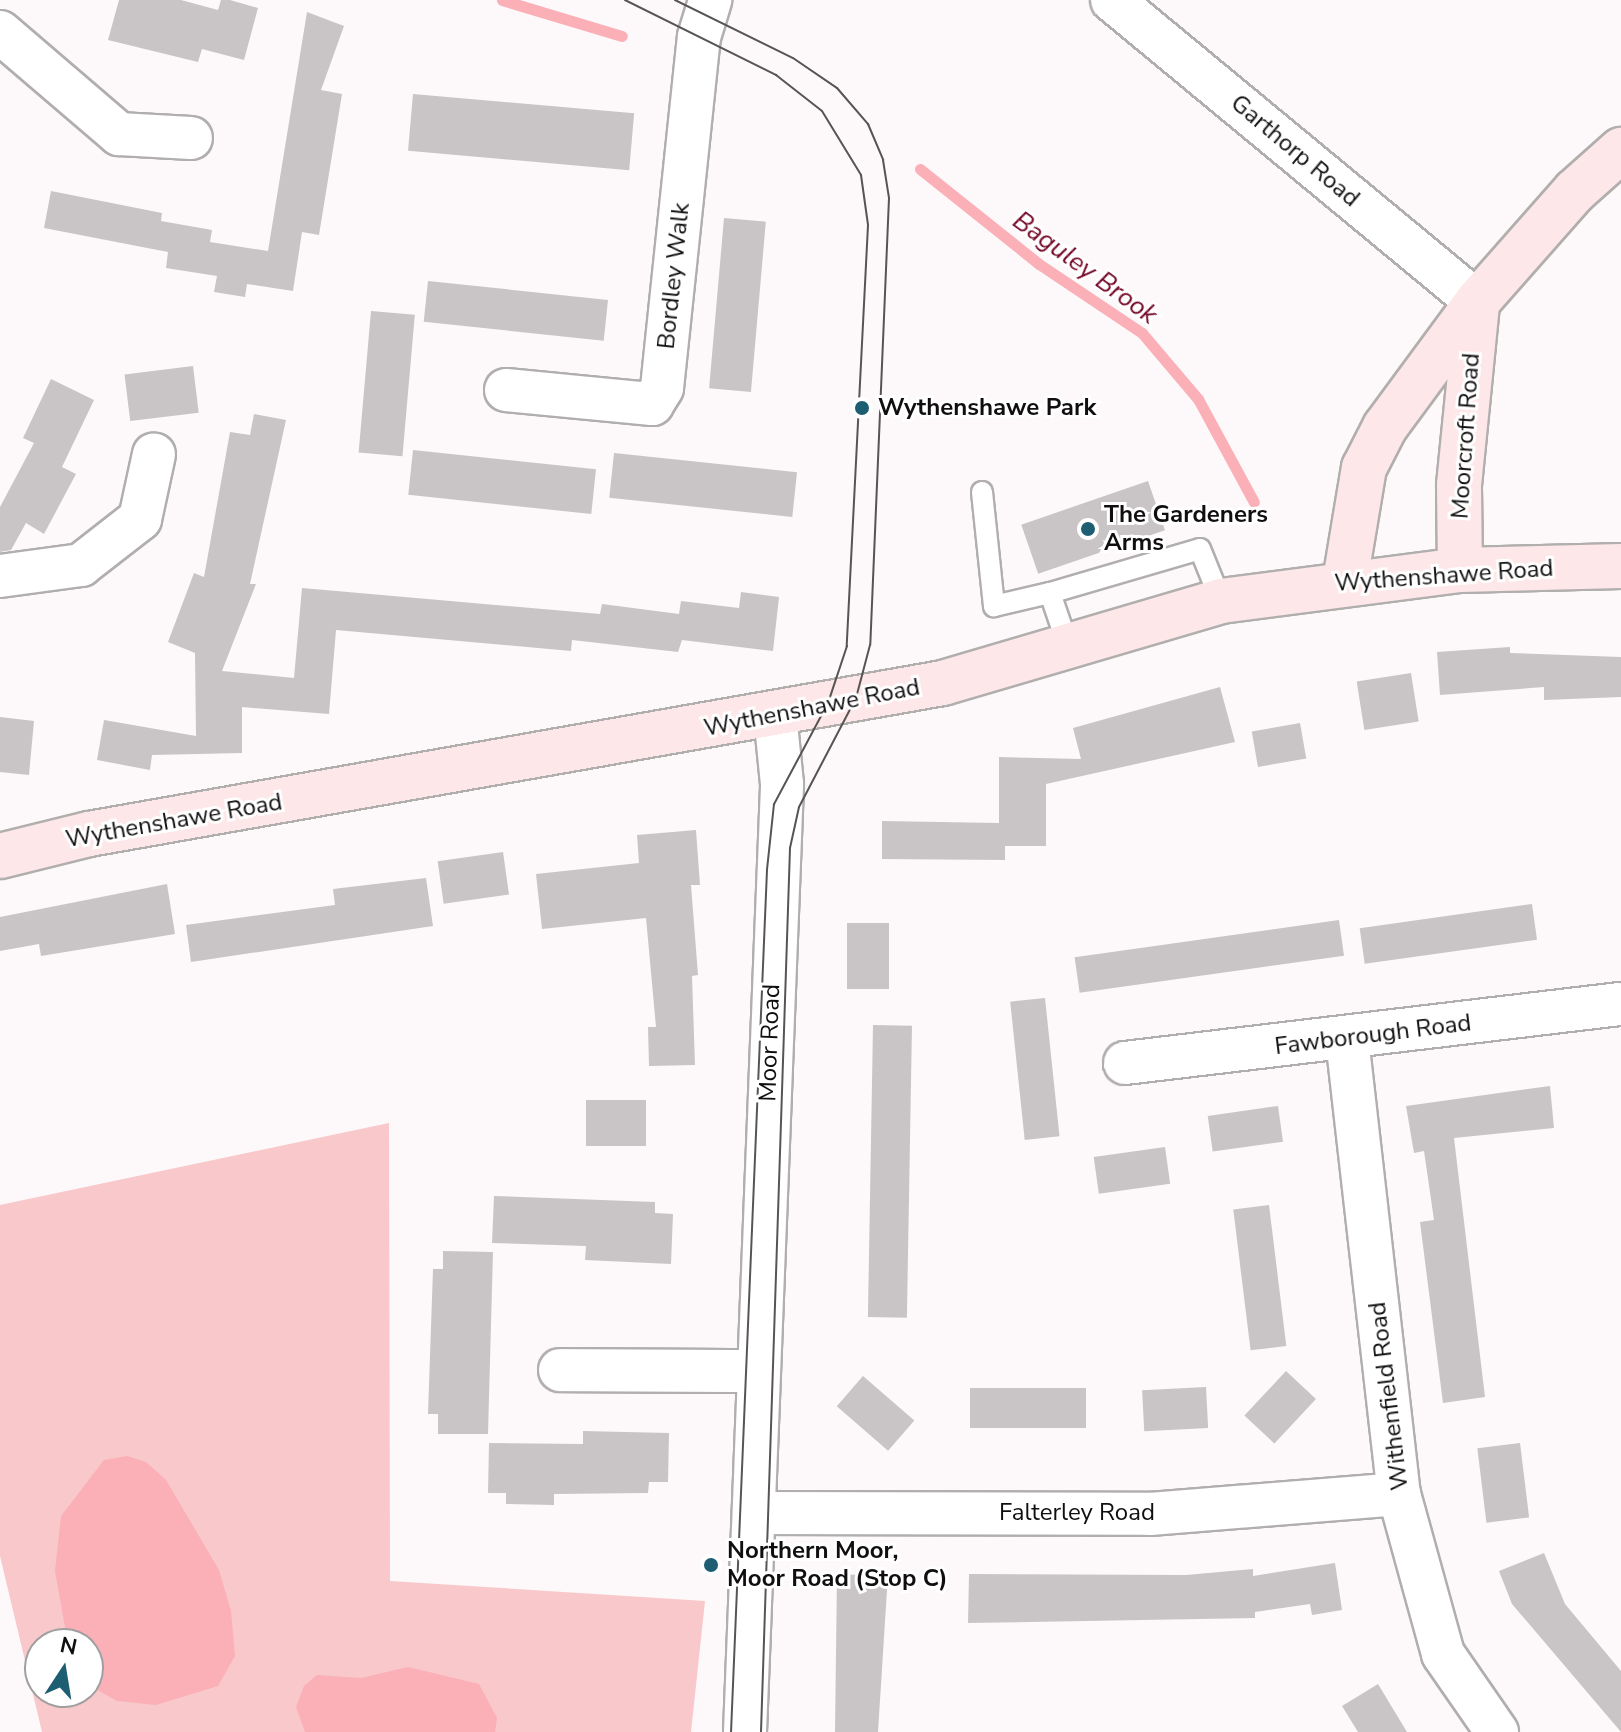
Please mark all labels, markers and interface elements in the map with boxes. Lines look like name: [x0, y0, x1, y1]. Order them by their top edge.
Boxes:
street label: Garthorp Road: [1225, 89, 1365, 213]
street label: Bordley Walk: [652, 201, 696, 351]
water label: Baguley Brook: [1007, 205, 1163, 331]
street label: Moorcroft Road: [1446, 352, 1486, 520]
place label: Wythenshawe Park: [878, 394, 1096, 422]
marker: Wythenshawe Park: [853, 399, 871, 417]
place label: The Gardeners Arms: [1104, 501, 1268, 557]
marker: The Gardeners Arms: [1079, 520, 1097, 538]
street label: Wythenshawe Road: [1334, 554, 1554, 598]
street label: Wythenshawe Road: [702, 673, 922, 743]
street label: Wythenshawe Road: [64, 788, 284, 854]
street label: Moor Road: [754, 984, 786, 1102]
street label: Fawborough Road: [1273, 1009, 1473, 1061]
street label: Withenfield Road: [1363, 1300, 1415, 1492]
street label: Falterley Road: [999, 1499, 1155, 1527]
place label: Northern Moor, Moor Road (Stop C): [727, 1537, 948, 1593]
marker: Northern Moor, Moor Road (Stop C): [702, 1556, 720, 1574]
north arrow: [24, 1628, 104, 1708]
text: N: [57, 1630, 80, 1663]

